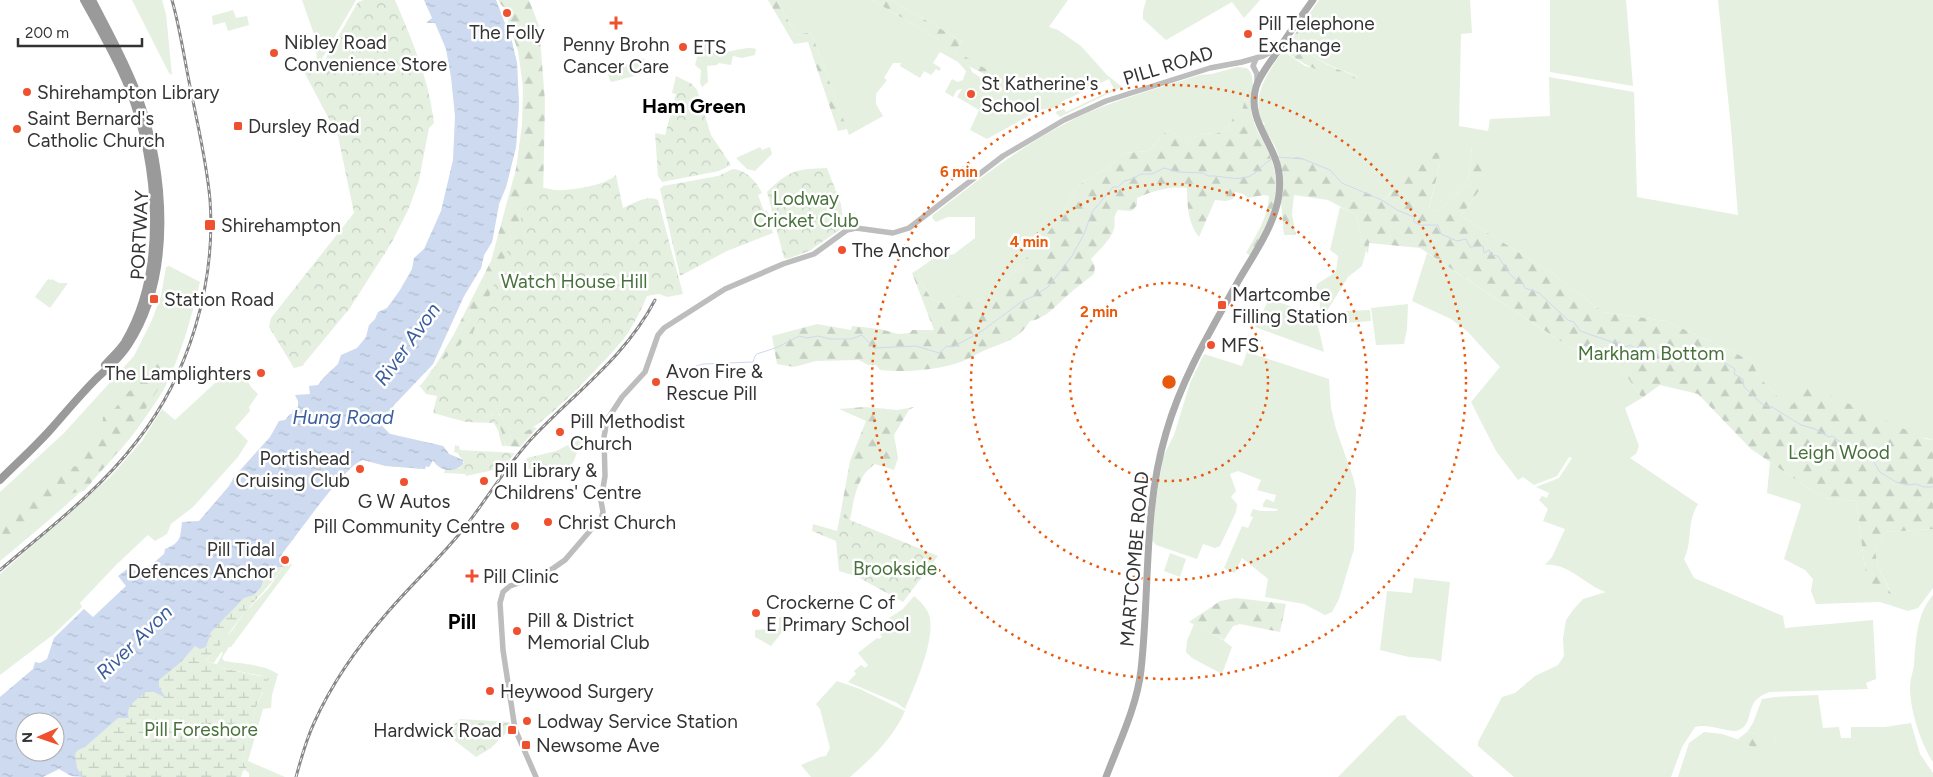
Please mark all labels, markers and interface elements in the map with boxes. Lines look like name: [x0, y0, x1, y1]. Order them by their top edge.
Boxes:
marker: The Folly: [501, 7, 513, 19]
place label: Pill Telephone Exchange: [1258, 12, 1375, 57]
scale bar: [18, 15, 141, 47]
marker: Penny Brohn Cancer Care: [609, 16, 623, 30]
place label: The Folly: [469, 21, 545, 44]
text: 200 m: [25, 24, 69, 42]
marker: Pill Telephone Exchange: [1242, 28, 1254, 40]
place label: Nibley Road Convenience Store: [284, 31, 447, 76]
place label: Penny Brohn Cancer Care: [562, 33, 670, 78]
place label: ETS: [693, 36, 726, 59]
marker: ETS: [677, 41, 689, 53]
street label: PILL ROAD: [1120, 41, 1216, 90]
marker: Nibley Road Convenience Store: [268, 47, 280, 59]
place label: St Katherine's School: [981, 72, 1098, 117]
place label: Shirehampton Library: [37, 81, 220, 104]
marker: Shirehampton Library: [21, 86, 33, 98]
marker: St Katherine's School: [965, 88, 977, 100]
district label: Ham Green: [642, 94, 746, 118]
place label: Saint Bernard's Catholic Church: [27, 107, 165, 152]
place label: Dursley Road: [248, 115, 360, 138]
marker: Dursley Road: [232, 120, 244, 132]
marker: Saint Bernard's Catholic Church: [11, 123, 23, 135]
text: 6 min: [940, 163, 978, 181]
park label: Lodway Cricket Club: [753, 187, 859, 232]
street label: PORTWAY: [126, 189, 153, 280]
place label: Shirehampton: [221, 214, 341, 237]
marker: Shirehampton: [203, 218, 217, 232]
text: 4 min: [1010, 233, 1048, 251]
place label: The Anchor: [852, 239, 951, 262]
marker: The Anchor: [836, 244, 848, 256]
park label: Watch House Hill: [501, 270, 647, 293]
place label: Martcombe Filling Station: [1232, 283, 1348, 328]
place label: Station Road: [164, 288, 274, 311]
marker: Station Road: [148, 293, 160, 305]
water label: River Avon: [369, 298, 445, 390]
marker: Martcombe Filling Station: [1216, 299, 1228, 311]
text: 2 min: [1080, 303, 1118, 321]
place label: MFS: [1221, 334, 1259, 357]
marker: MFS: [1205, 339, 1217, 351]
park label: Markham Bottom: [1578, 342, 1724, 365]
place label: Avon Fire & Rescue Pill: [666, 360, 764, 405]
place label: The Lamplighters: [105, 362, 251, 385]
marker: The Lamplighters: [255, 367, 267, 379]
centre of rings: [1160, 373, 1178, 391]
marker: Avon Fire & Rescue Pill: [650, 376, 662, 388]
water label: Hung Road: [292, 405, 394, 429]
place label: Pill Methodist Church: [570, 410, 685, 455]
marker: Pill Methodist Church: [554, 426, 566, 438]
park label: Leigh Wood: [1788, 441, 1890, 464]
place label: Portishead Cruising Club: [236, 447, 350, 492]
place label: Pill Library & Childrens' Centre: [494, 459, 641, 504]
marker: Portishead Cruising Club: [354, 463, 366, 475]
street label: MARTCOMBE ROAD: [1115, 470, 1154, 648]
marker: Pill Library & Childrens' Centre: [478, 475, 490, 487]
marker: G W Autos: [398, 476, 410, 488]
place label: G W Autos: [358, 490, 450, 513]
place label: Christ Church: [558, 511, 676, 534]
place label: Pill Community Centre: [313, 515, 505, 538]
marker: Christ Church: [542, 516, 554, 528]
marker: Pill Community Centre: [509, 520, 521, 532]
place label: Pill Tidal Defences Anchor: [128, 538, 276, 583]
marker: Pill Tidal Defences Anchor: [279, 554, 291, 566]
park label: Brookside: [853, 557, 937, 580]
place label: Pill Clinic: [483, 565, 559, 588]
marker: Pill Clinic: [465, 569, 479, 583]
place label: Crockerne C of E Primary School: [766, 591, 909, 636]
water label: River Avon: [91, 600, 177, 684]
marker: Crockerne C of E Primary School: [750, 607, 762, 619]
district label: Pill: [448, 609, 476, 634]
place label: Pill & District Memorial Club: [527, 609, 650, 654]
marker: Pill & District Memorial Club: [511, 625, 523, 637]
place label: Heywood Surgery: [500, 680, 654, 703]
marker: Heywood Surgery: [484, 685, 496, 697]
place label: Lodway Service Station: [537, 710, 738, 733]
north arrow: [15, 712, 65, 762]
marker: Lodway Service Station: [521, 715, 533, 727]
park label: Pill Foreshore: [144, 718, 258, 741]
place label: Hardwick Road: [373, 719, 502, 742]
marker: Hardwick Road: [506, 724, 518, 736]
text: N: [19, 732, 36, 743]
place label: Newsome Ave: [536, 734, 660, 757]
marker: Newsome Ave: [520, 739, 532, 751]

